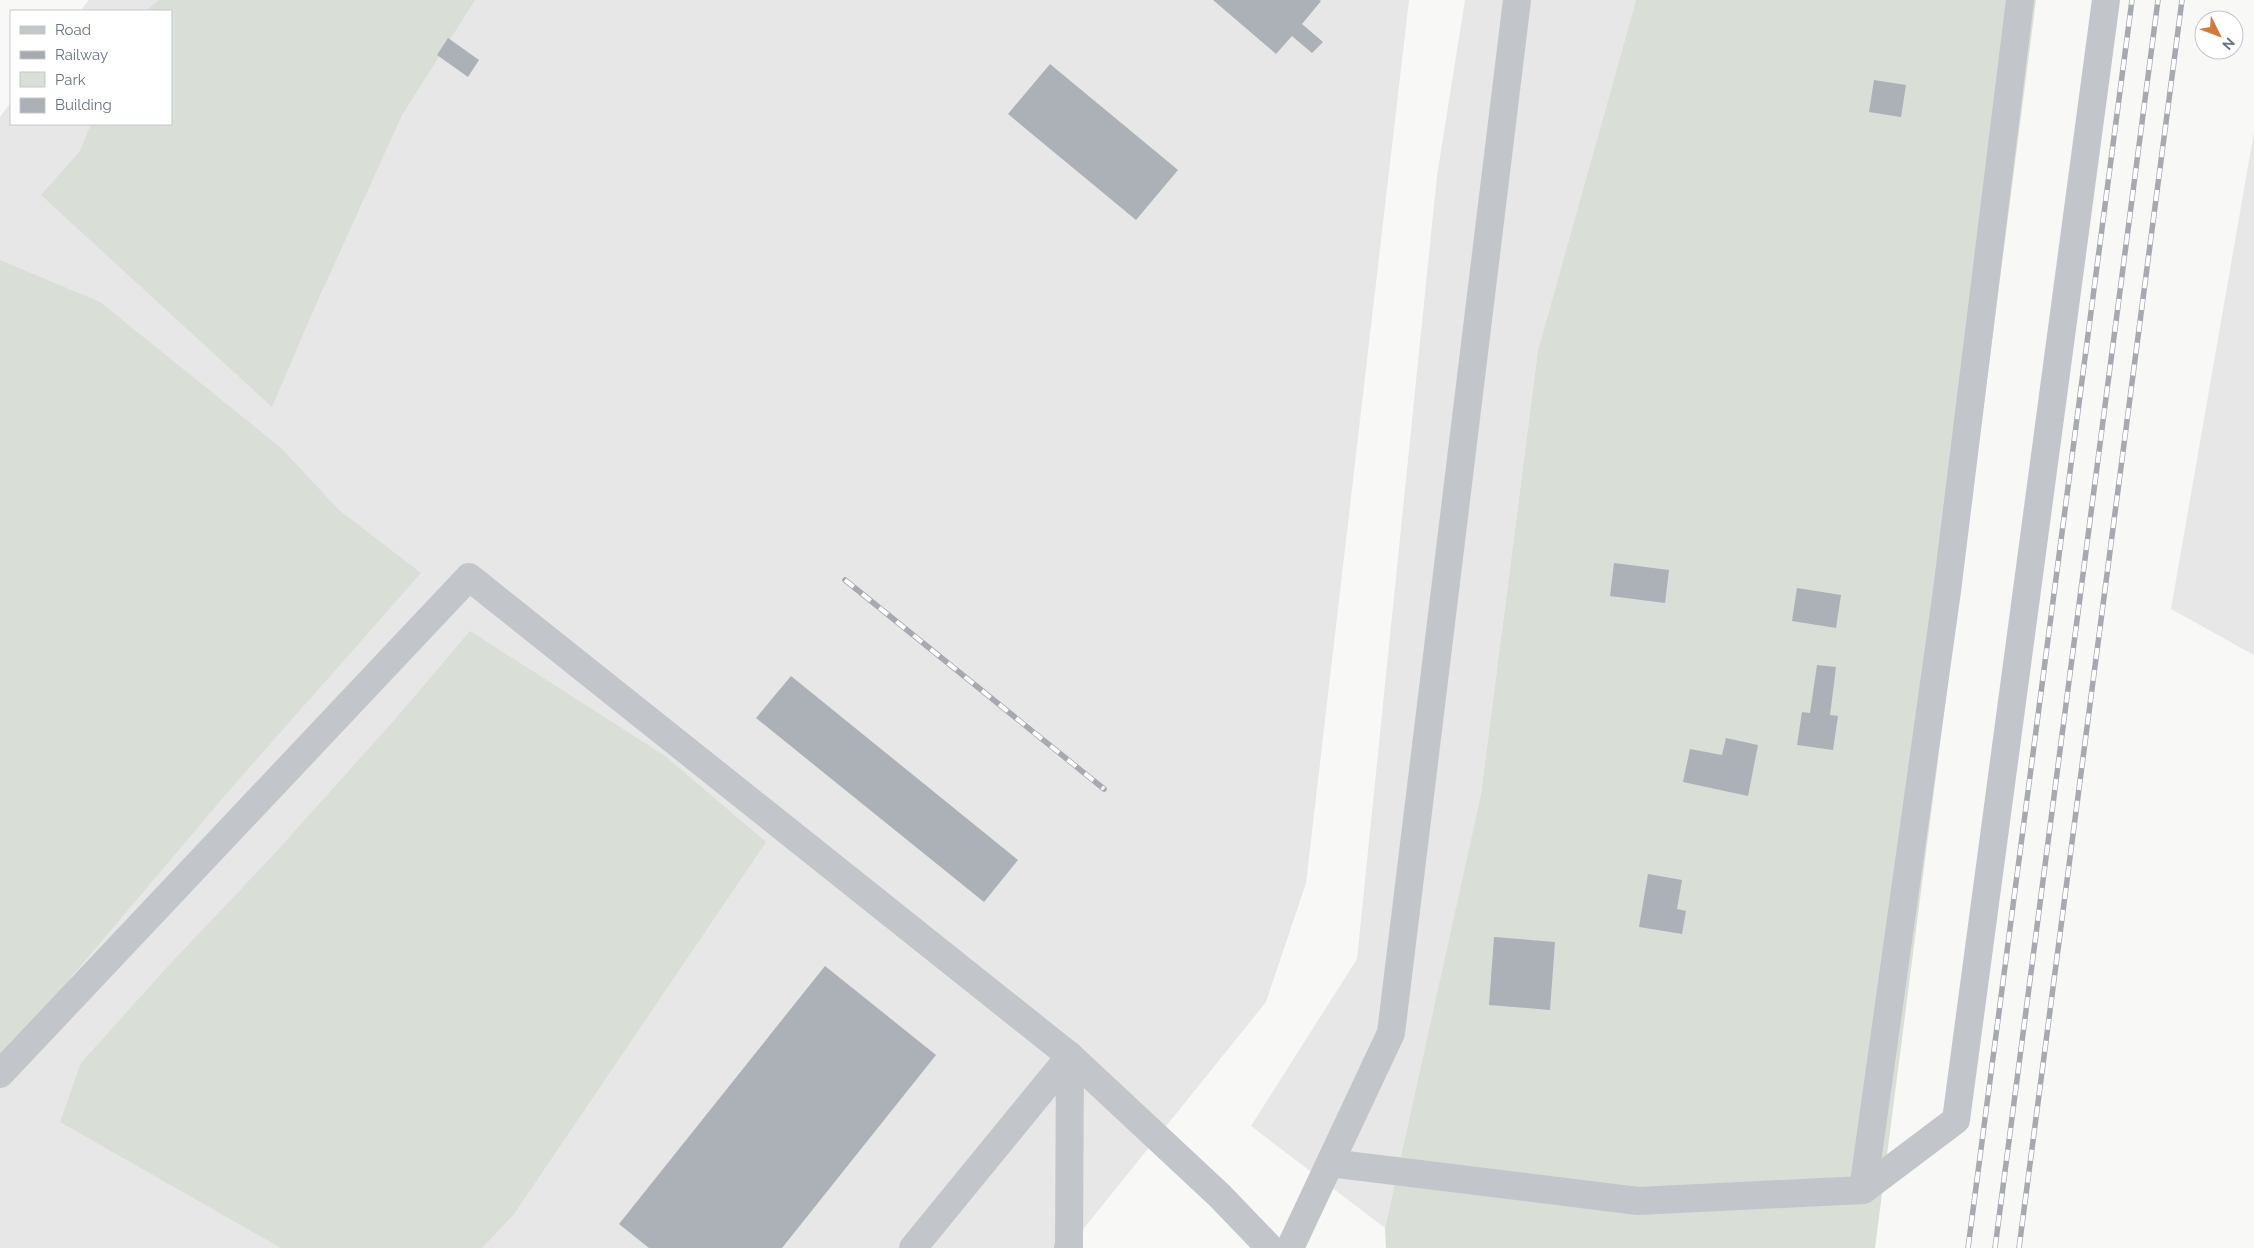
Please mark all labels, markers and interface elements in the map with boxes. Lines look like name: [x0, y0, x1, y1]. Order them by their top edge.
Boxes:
legend: [10, 10, 172, 125]
north arrow: [2194, 10, 2244, 60]
text: Road: [55, 21, 91, 39]
text: N: [2219, 34, 2238, 53]
text: Railway: [55, 46, 108, 64]
text: Park: [55, 71, 86, 89]
text: Building: [55, 96, 112, 114]

